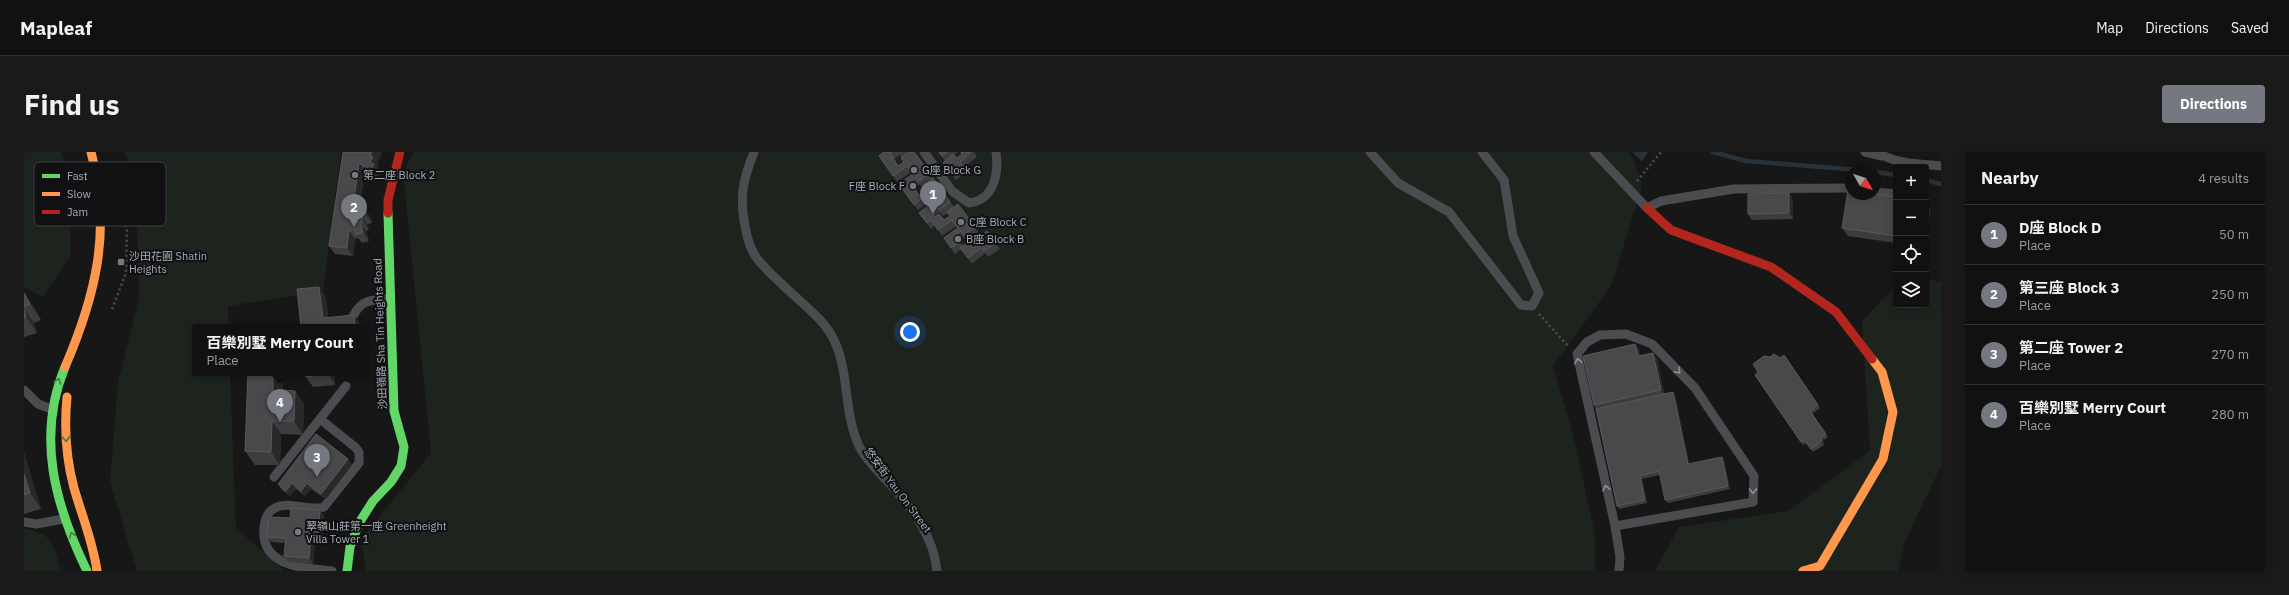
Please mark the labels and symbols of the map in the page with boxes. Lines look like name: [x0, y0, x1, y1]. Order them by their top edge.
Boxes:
legend: [34, 162, 166, 226]
place label: G座 Block G: [922, 163, 981, 177]
north arrow: [1845, 164, 1881, 200]
marker: G座 Block G: [909, 165, 919, 175]
place label: 第二座 Block 2: [363, 168, 435, 182]
text: Fast: [67, 169, 88, 183]
marker: 第二座 Block 2: [350, 170, 360, 180]
place label: F座 Block F: [849, 179, 905, 193]
marker: F座 Block F: [908, 181, 918, 191]
pin: 1: [920, 181, 946, 214]
text: Slow: [67, 187, 91, 201]
pin: 2: [341, 194, 367, 227]
text: Jam: [67, 205, 88, 219]
place label: C座 Block C: [969, 215, 1027, 229]
marker: C座 Block C: [956, 217, 966, 227]
place label: B座 Block B: [966, 232, 1024, 246]
marker: B座 Block B: [953, 234, 963, 244]
place label: 沙田花園 Shatin Heights: [129, 249, 207, 276]
marker: 沙田花園 Shatin Heights: [116, 257, 126, 267]
street label: 沙田嶺路 Sha Tin Heights Road: [370, 258, 390, 410]
your location: [900, 322, 920, 342]
one-way arrow: [1575, 358, 1583, 365]
one-way arrow: [1673, 366, 1681, 374]
one-way arrow: [53, 378, 62, 385]
pin: 4: [267, 389, 293, 422]
one-way arrow: [61, 436, 70, 442]
pin: 3: [304, 444, 330, 477]
street label: 悠安街 Yau On Street: [861, 445, 935, 535]
one-way arrow: [1603, 485, 1611, 492]
one-way arrow: [1749, 488, 1758, 494]
place label: 翠嶺山莊第一座 Greenheight Villa Tower 1: [306, 519, 447, 546]
marker: 翠嶺山莊第一座 Greenheight Villa Tower 1: [293, 527, 303, 537]
one-way arrow: [68, 532, 76, 539]

